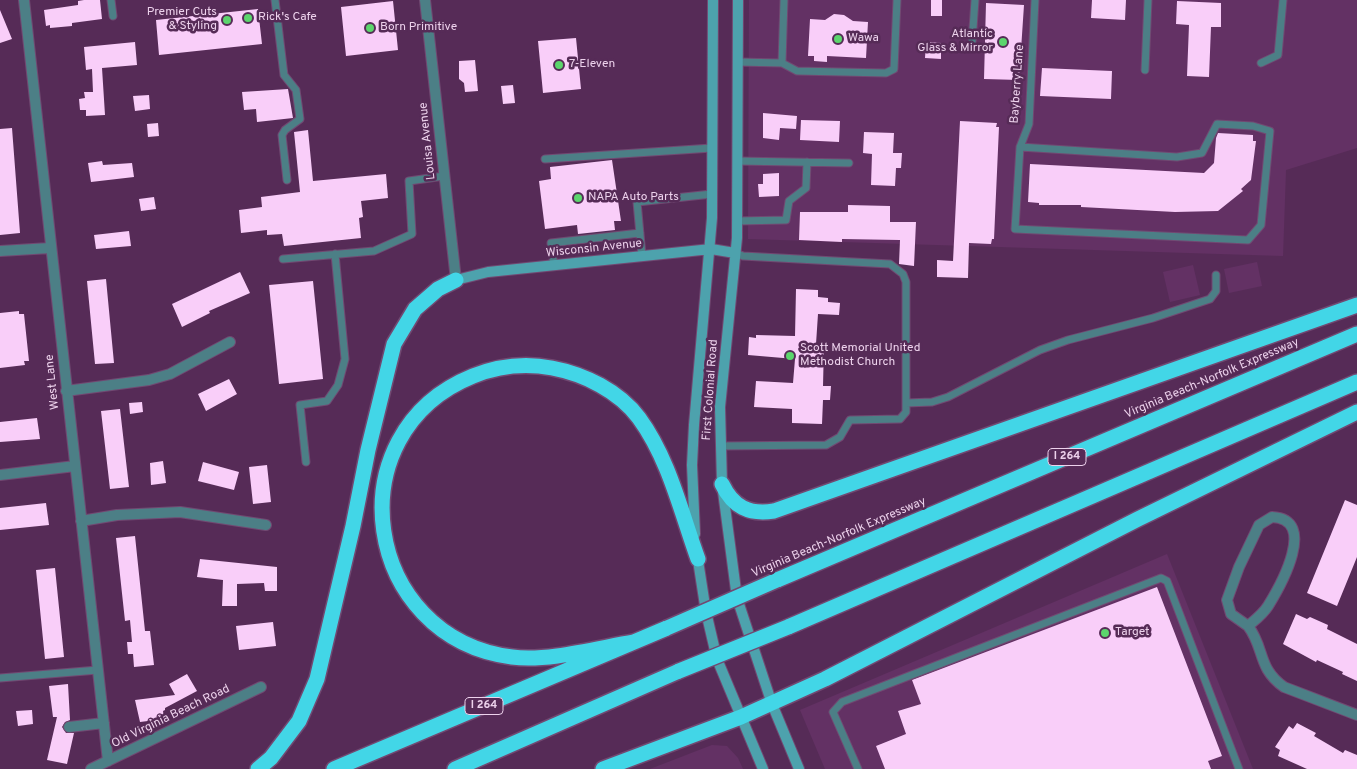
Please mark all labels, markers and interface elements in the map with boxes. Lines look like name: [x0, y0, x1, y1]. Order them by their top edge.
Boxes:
place label: Premier Cuts & Styling: [147, 6, 217, 34]
place label: Rick's Cafe: [258, 11, 317, 25]
marker: Rick's Cafe: [242, 12, 254, 24]
marker: Premier Cuts & Styling: [221, 14, 233, 26]
place label: Born Primitive: [380, 21, 457, 35]
marker: Born Primitive: [364, 22, 376, 34]
place label: Atlantic Glass & Mirror: [917, 28, 993, 56]
place label: Wawa: [848, 32, 879, 46]
marker: Wawa: [832, 33, 844, 45]
marker: Atlantic Glass & Mirror: [997, 36, 1009, 48]
street label: Bayberry Lane: [1008, 44, 1028, 124]
place label: 7-Eleven: [569, 58, 615, 72]
marker: 7-Eleven: [553, 59, 565, 71]
street label: Louisa Avenue: [417, 101, 439, 181]
place label: NAPA Auto Parts: [588, 191, 679, 205]
marker: NAPA Auto Parts: [572, 192, 584, 204]
street label: Wisconsin Avenue: [545, 237, 643, 261]
street label: Virginia Beach-Norfolk Expressway: [1123, 336, 1301, 422]
street label: First Colonial Road: [700, 339, 722, 441]
place label: Scott Memorial United Methodist Church: [800, 342, 920, 370]
marker: Scott Memorial United Methodist Church: [784, 350, 796, 362]
street label: West Lane: [43, 354, 63, 410]
road number: I 264: [1048, 448, 1086, 466]
street label: Virginia Beach-Norfolk Expressway: [750, 495, 928, 581]
place label: Target: [1115, 626, 1150, 640]
marker: Target: [1099, 627, 1111, 639]
street label: Old Virginia Beach Road: [110, 682, 232, 752]
road number: I 264: [465, 698, 503, 714]

